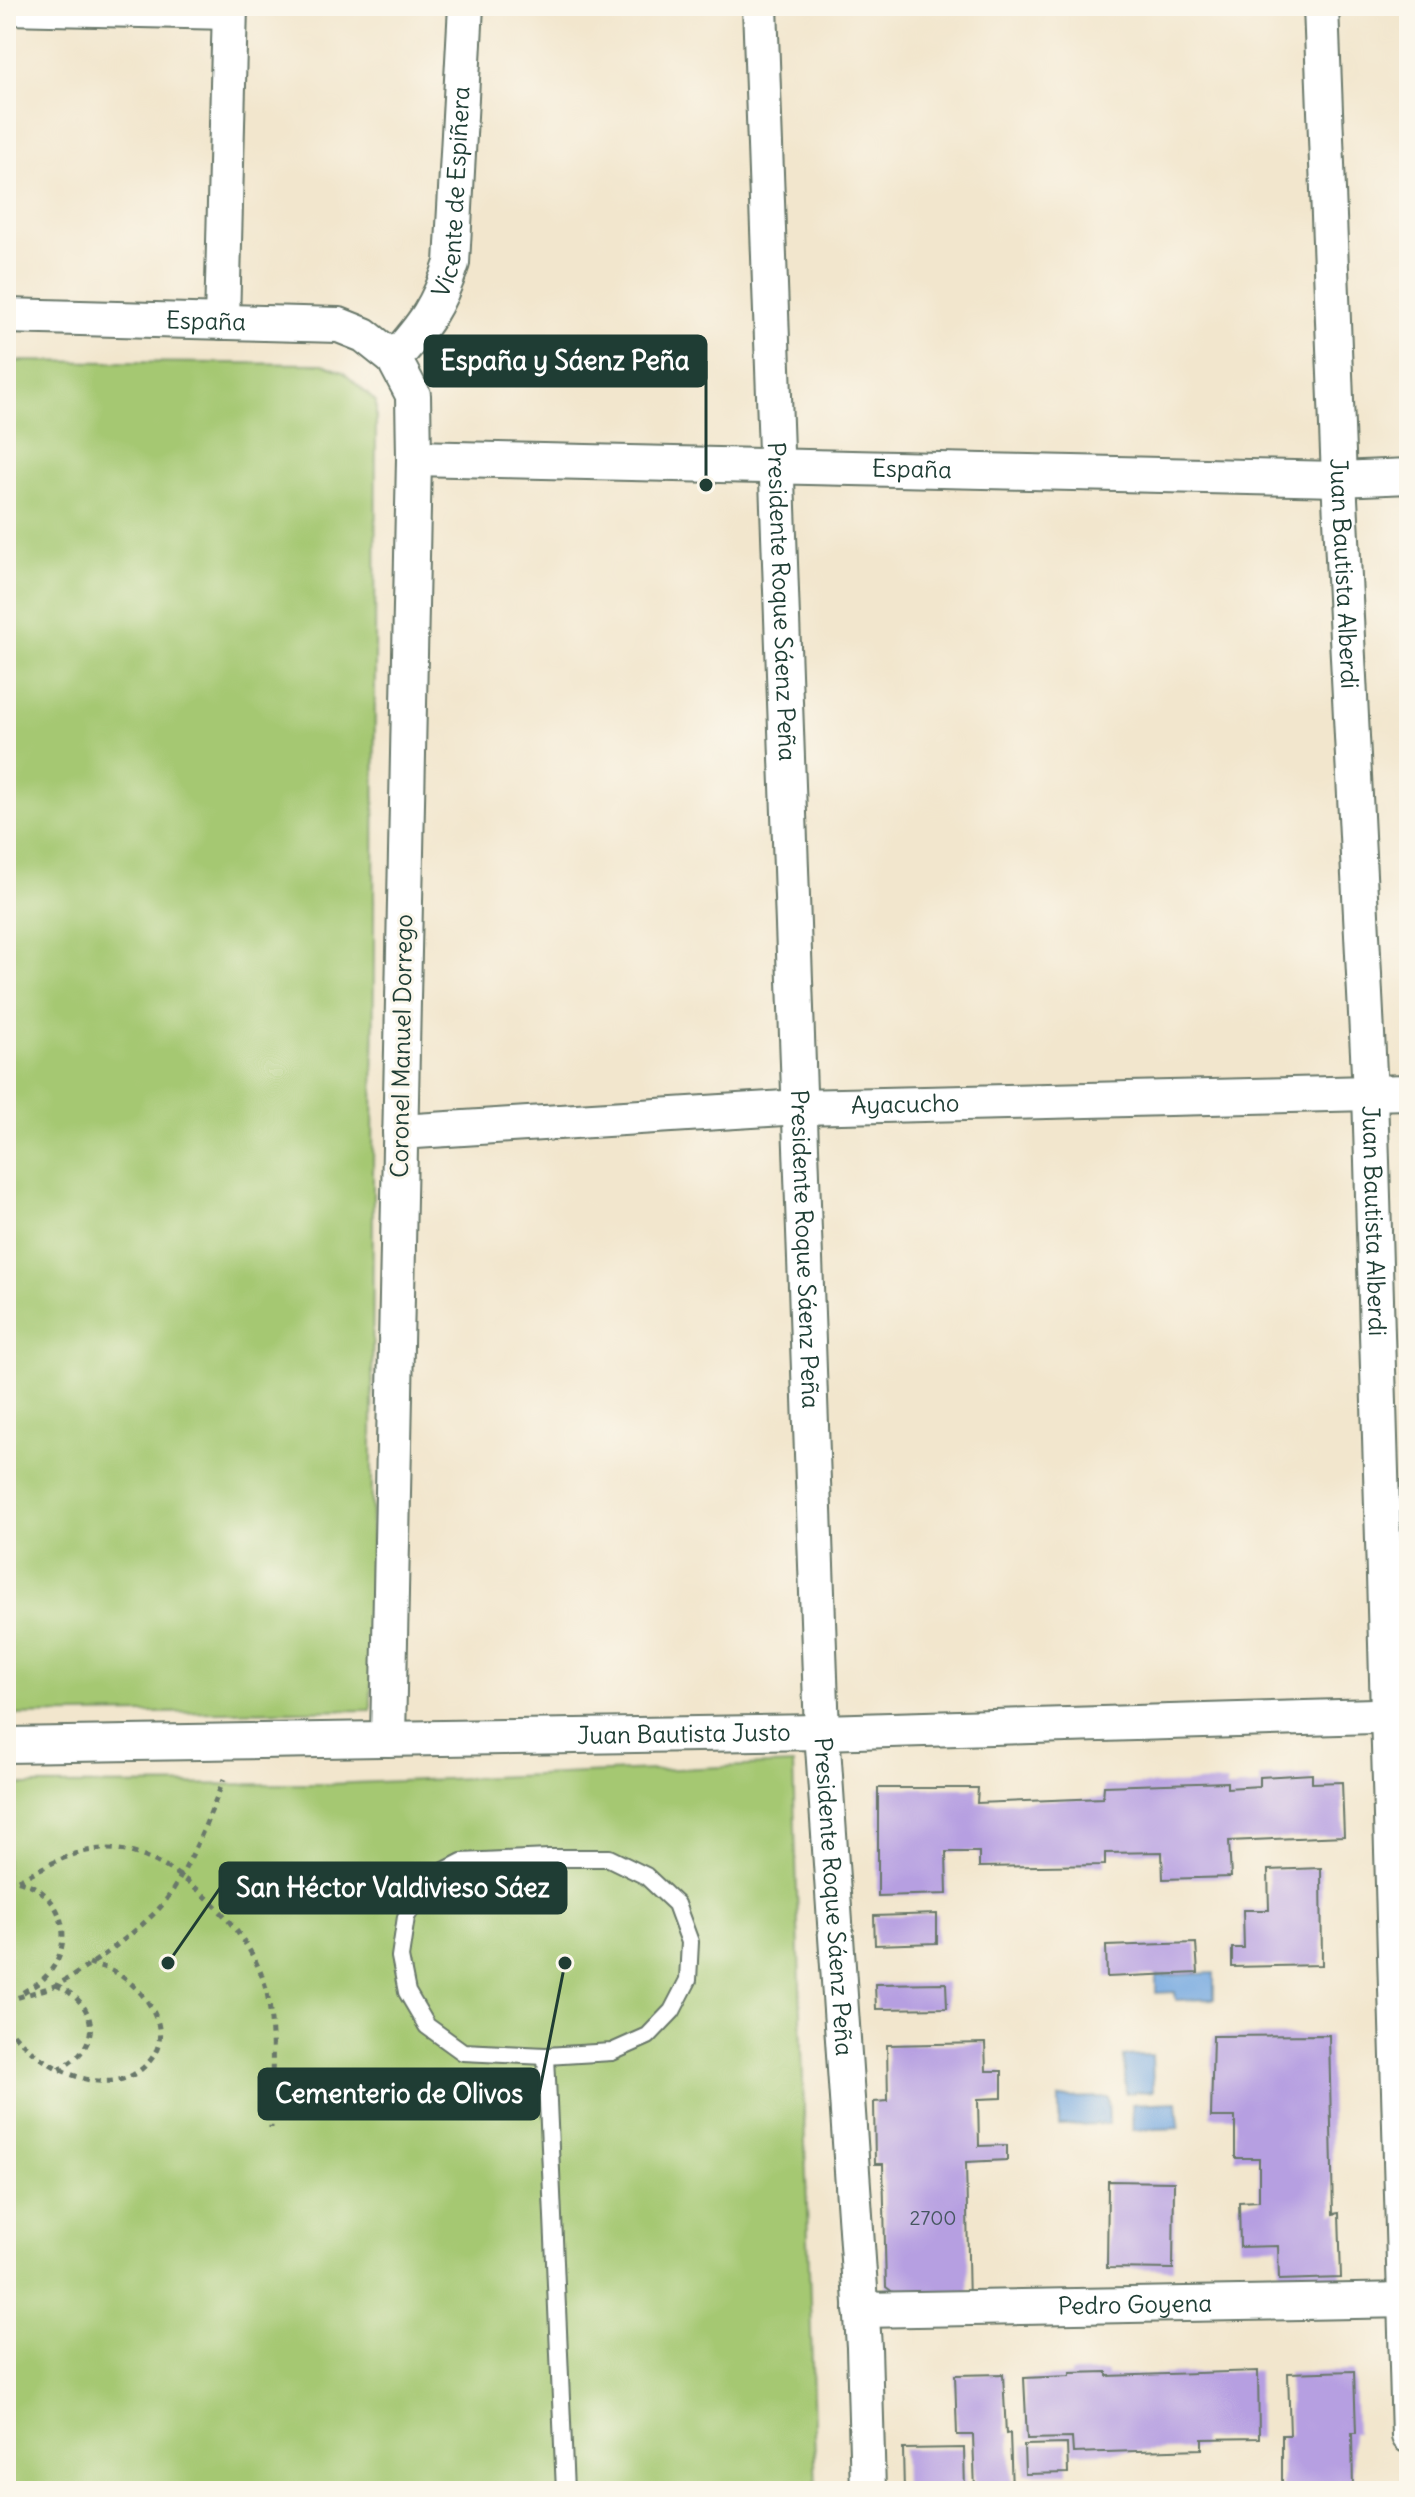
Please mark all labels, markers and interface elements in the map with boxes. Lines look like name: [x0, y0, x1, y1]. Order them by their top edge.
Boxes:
street label: Vicente de Espiñera: [425, 86, 476, 302]
street label: España: [166, 304, 246, 336]
callout: España y Sáenz Peña: [425, 336, 706, 386]
text: España y Sáenz Peña: [440, 344, 690, 377]
street label: Presidente Roque Sáenz Peña: [762, 441, 803, 762]
street label: España: [872, 452, 952, 484]
street label: Juan Bautista Alberdi: [1324, 458, 1366, 689]
street label: Coronel Manuel Dorrego: [384, 914, 418, 1178]
street label: Ayacucho: [851, 1087, 960, 1120]
street label: Presidente Roque Sáenz Peña: [785, 1089, 826, 1409]
street label: Juan Bautista Alberdi: [1356, 1105, 1393, 1337]
street label: Juan Bautista Justo: [577, 1717, 791, 1750]
street label: Presidente Roque Sáenz Peña: [808, 1736, 860, 2057]
callout: San Héctor Valdivieso Sáez: [220, 1863, 566, 1913]
text: San Héctor Valdivieso Sáez: [236, 1871, 551, 1904]
callout: Cementerio de Olivos: [259, 2069, 539, 2119]
text: Cementerio de Olivos: [275, 2077, 523, 2110]
house number: 2700: [909, 2205, 957, 2230]
street label: Pedro Goyena: [1057, 2288, 1212, 2320]

